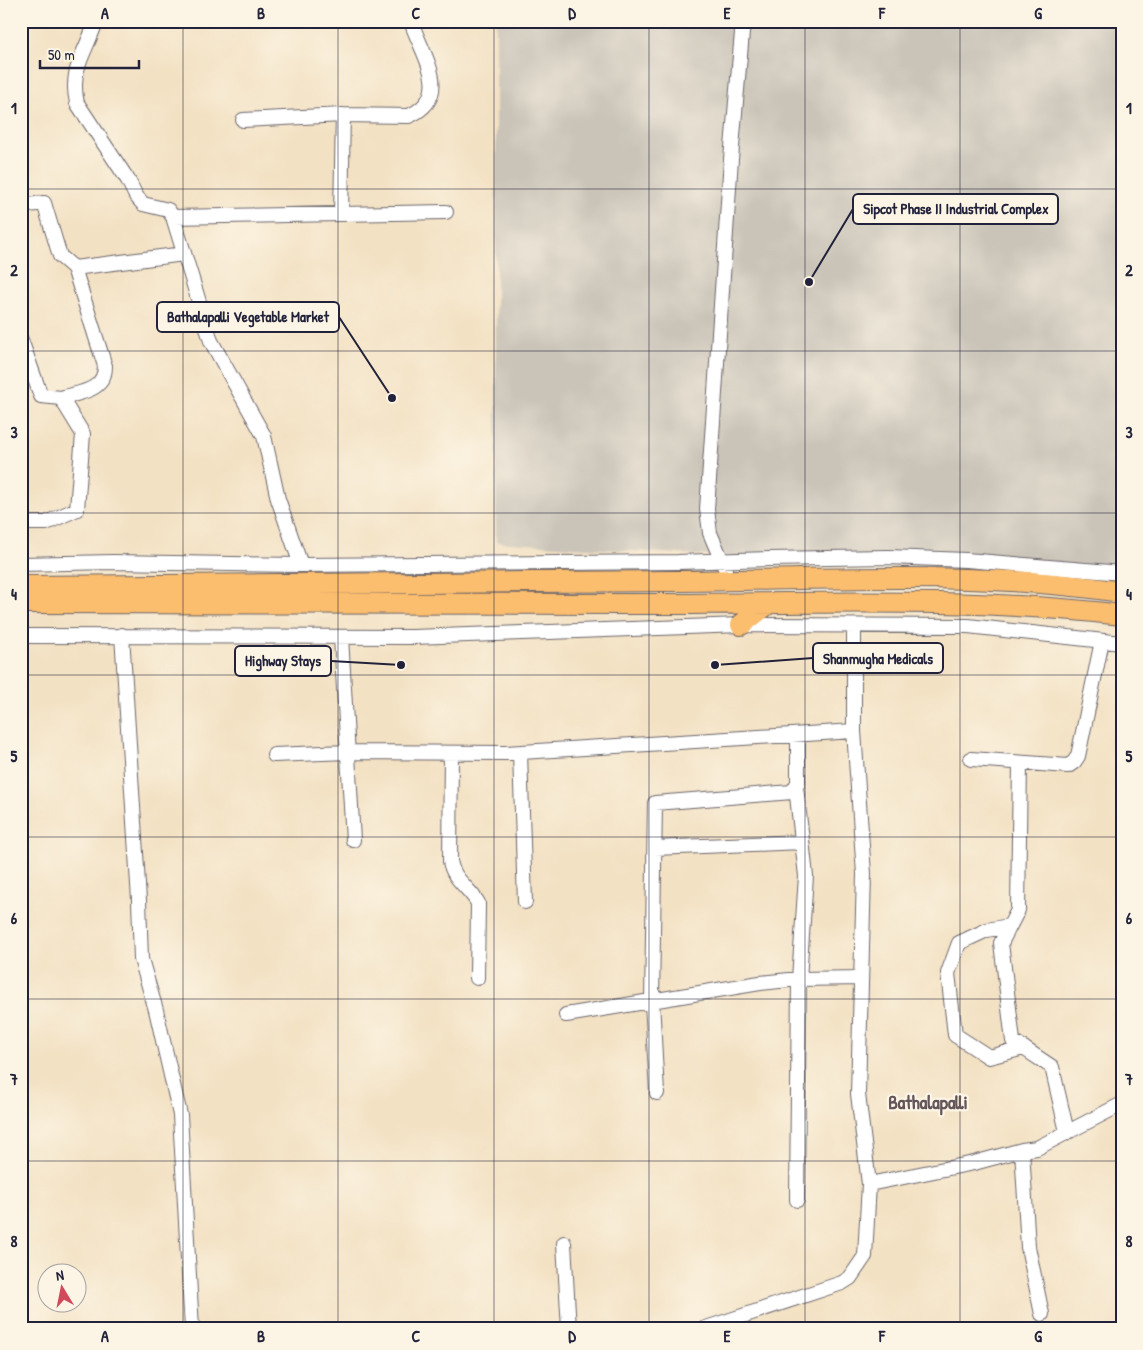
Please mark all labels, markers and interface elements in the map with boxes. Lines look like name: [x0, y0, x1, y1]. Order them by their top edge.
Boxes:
text: A: [101, 2, 109, 24]
text: B: [257, 2, 265, 24]
text: C: [412, 2, 421, 24]
text: D: [568, 2, 576, 24]
text: E: [723, 2, 731, 24]
text: F: [878, 2, 886, 24]
text: G: [1034, 2, 1042, 24]
scale bar: [40, 38, 139, 70]
text: 50 m: [48, 44, 75, 65]
text: 1: [11, 97, 17, 119]
text: 1: [1126, 97, 1132, 119]
callout: Sipcot Phase II Industrial Complex: [853, 194, 1058, 224]
text: Sipcot Phase II Industrial Complex: [863, 198, 1049, 220]
text: 2: [10, 259, 18, 281]
text: 2: [1125, 259, 1133, 281]
callout: Bathalapalli Vegetable Market: [157, 302, 339, 332]
text: Bathalapalli Vegetable Market: [167, 306, 330, 328]
text: 3: [10, 421, 18, 443]
text: 3: [1125, 421, 1133, 443]
text: 4: [11, 583, 17, 605]
text: 4: [1126, 583, 1132, 605]
callout: Shanmugha Medicals: [813, 643, 943, 673]
callout: Highway Stays: [235, 646, 331, 676]
text: Shanmugha Medicals: [823, 648, 933, 670]
text: Highway Stays: [245, 650, 321, 672]
text: 5: [11, 745, 18, 767]
text: 5: [1126, 745, 1133, 767]
text: 6: [11, 907, 18, 929]
text: 6: [1126, 907, 1133, 929]
text: 7: [9, 1068, 18, 1090]
text: 7: [1124, 1068, 1133, 1090]
district label: Bathalapalli: [888, 1089, 968, 1116]
text: 8: [11, 1230, 18, 1252]
text: 8: [1126, 1230, 1133, 1252]
north arrow: [38, 1262, 88, 1312]
text: N: [54, 1265, 66, 1285]
text: A: [101, 1325, 109, 1347]
text: B: [257, 1325, 265, 1347]
text: C: [412, 1325, 421, 1347]
text: D: [568, 1325, 576, 1347]
text: E: [723, 1325, 731, 1347]
text: F: [878, 1325, 886, 1347]
text: G: [1034, 1325, 1042, 1347]

